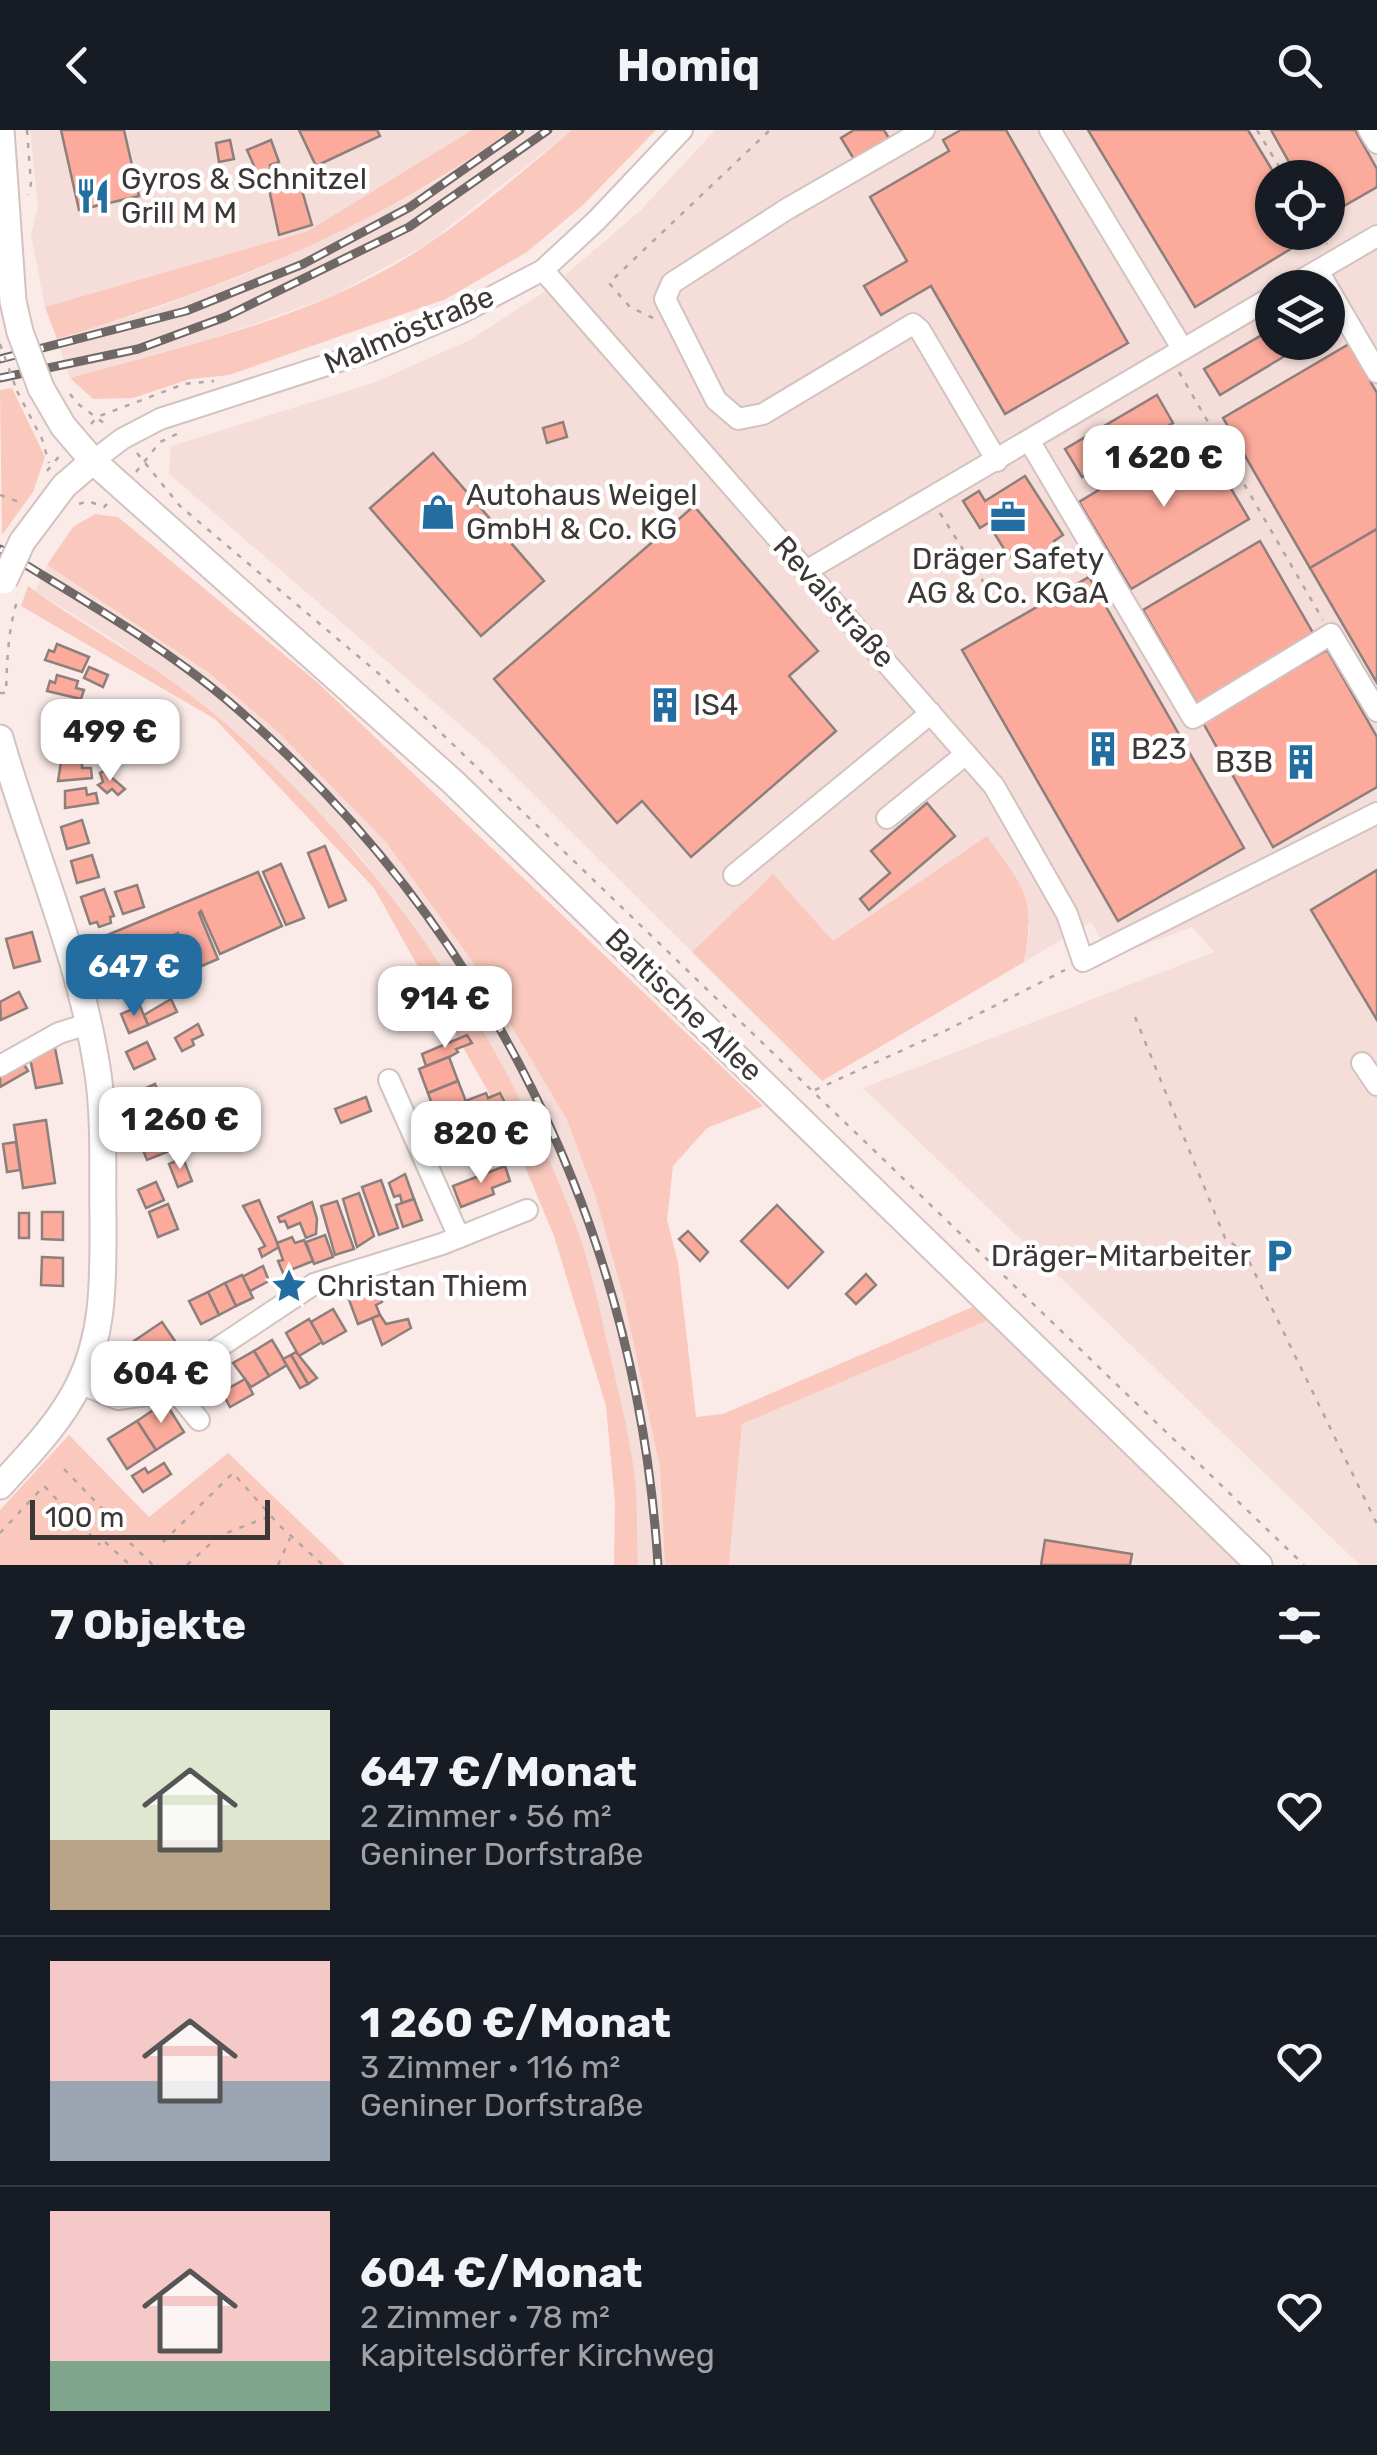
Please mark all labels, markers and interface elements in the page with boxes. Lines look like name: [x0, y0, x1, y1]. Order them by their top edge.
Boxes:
icon: back: [50, 38, 105, 93]
icon: search: [1272, 38, 1327, 93]
text: Homiq: [617, 39, 760, 92]
map controls: [1255, 160, 1345, 360]
button: locate: [1255, 160, 1345, 250]
place label: Gyros & Schnitzel Grill M M: [121, 161, 367, 231]
restaurant icon: Gyros & Schnitzel Grill M M: [74, 177, 112, 215]
button: layers: [1255, 270, 1345, 360]
street label: Malmöstraße: [319, 278, 499, 382]
pin: 1 620 €: [1072, 425, 1256, 510]
text: 1 620 €: [1105, 438, 1223, 476]
place label: Autohaus Weigel GmbH & Co. KG: [466, 477, 697, 547]
shop icon: Autohaus Weigel GmbH & Co. KG: [419, 493, 457, 531]
office icon: Dräger Safety AG & Co. KGaA: [989, 498, 1027, 536]
street label: Revalstraße: [765, 529, 903, 675]
place label: Dräger Safety AG & Co. KGaA: [907, 541, 1109, 611]
building icon: IS4: [646, 686, 684, 724]
place label: IS4: [693, 687, 738, 723]
pin: 499 €: [40, 699, 180, 784]
text: 499 €: [63, 712, 157, 750]
building icon: B23: [1084, 730, 1122, 768]
place label: B23: [1131, 731, 1187, 767]
building icon: B3B: [1282, 743, 1320, 781]
place label: B3B: [1215, 744, 1273, 780]
street label: Baltische Allee: [598, 921, 770, 1089]
pin: 647 €: [64, 934, 204, 1019]
text: 647 €: [88, 947, 180, 985]
pin: 914 €: [375, 966, 515, 1051]
text: 914 €: [400, 979, 490, 1017]
pin: 1 260 €: [88, 1087, 272, 1172]
text: 1 260 €: [121, 1100, 239, 1138]
pin: 820 €: [411, 1101, 551, 1186]
text: 820 €: [433, 1114, 529, 1152]
parking icon: Dräger-Mitarbeiter: [1260, 1237, 1298, 1275]
place label: Dräger-Mitarbeiter: [991, 1238, 1252, 1274]
place icon: Christan Thiem: [270, 1267, 308, 1305]
place label: Christan Thiem: [317, 1268, 528, 1304]
pin: 604 €: [91, 1341, 231, 1426]
text: 604 €: [113, 1354, 209, 1392]
scale bar: [30, 1495, 270, 1540]
text: 100 m: [45, 1501, 124, 1534]
icon: filters: [1272, 1598, 1327, 1653]
text: 7 Objekte: [50, 1600, 246, 1650]
text: 647 €/Monat: [360, 1747, 637, 1797]
icon: home: [130, 1750, 250, 1870]
icon: heart: [1272, 1783, 1327, 1838]
text: 2 Zimmer · 56 m²: [360, 1797, 612, 1835]
text: Geniner Dorfstraße: [360, 1835, 643, 1873]
text: 1 260 €/Monat: [360, 1998, 671, 2048]
icon: home: [130, 2001, 250, 2121]
icon: heart: [1272, 2034, 1327, 2089]
text: 3 Zimmer · 116 m²: [360, 2048, 620, 2086]
text: Geniner Dorfstraße: [360, 2086, 643, 2124]
text: 604 €/Monat: [360, 2248, 642, 2298]
icon: home: [130, 2251, 250, 2371]
icon: heart: [1272, 2284, 1327, 2339]
text: 2 Zimmer · 78 m²: [360, 2298, 610, 2336]
text: Kapitelsdörfer Kirchweg: [360, 2336, 715, 2374]

